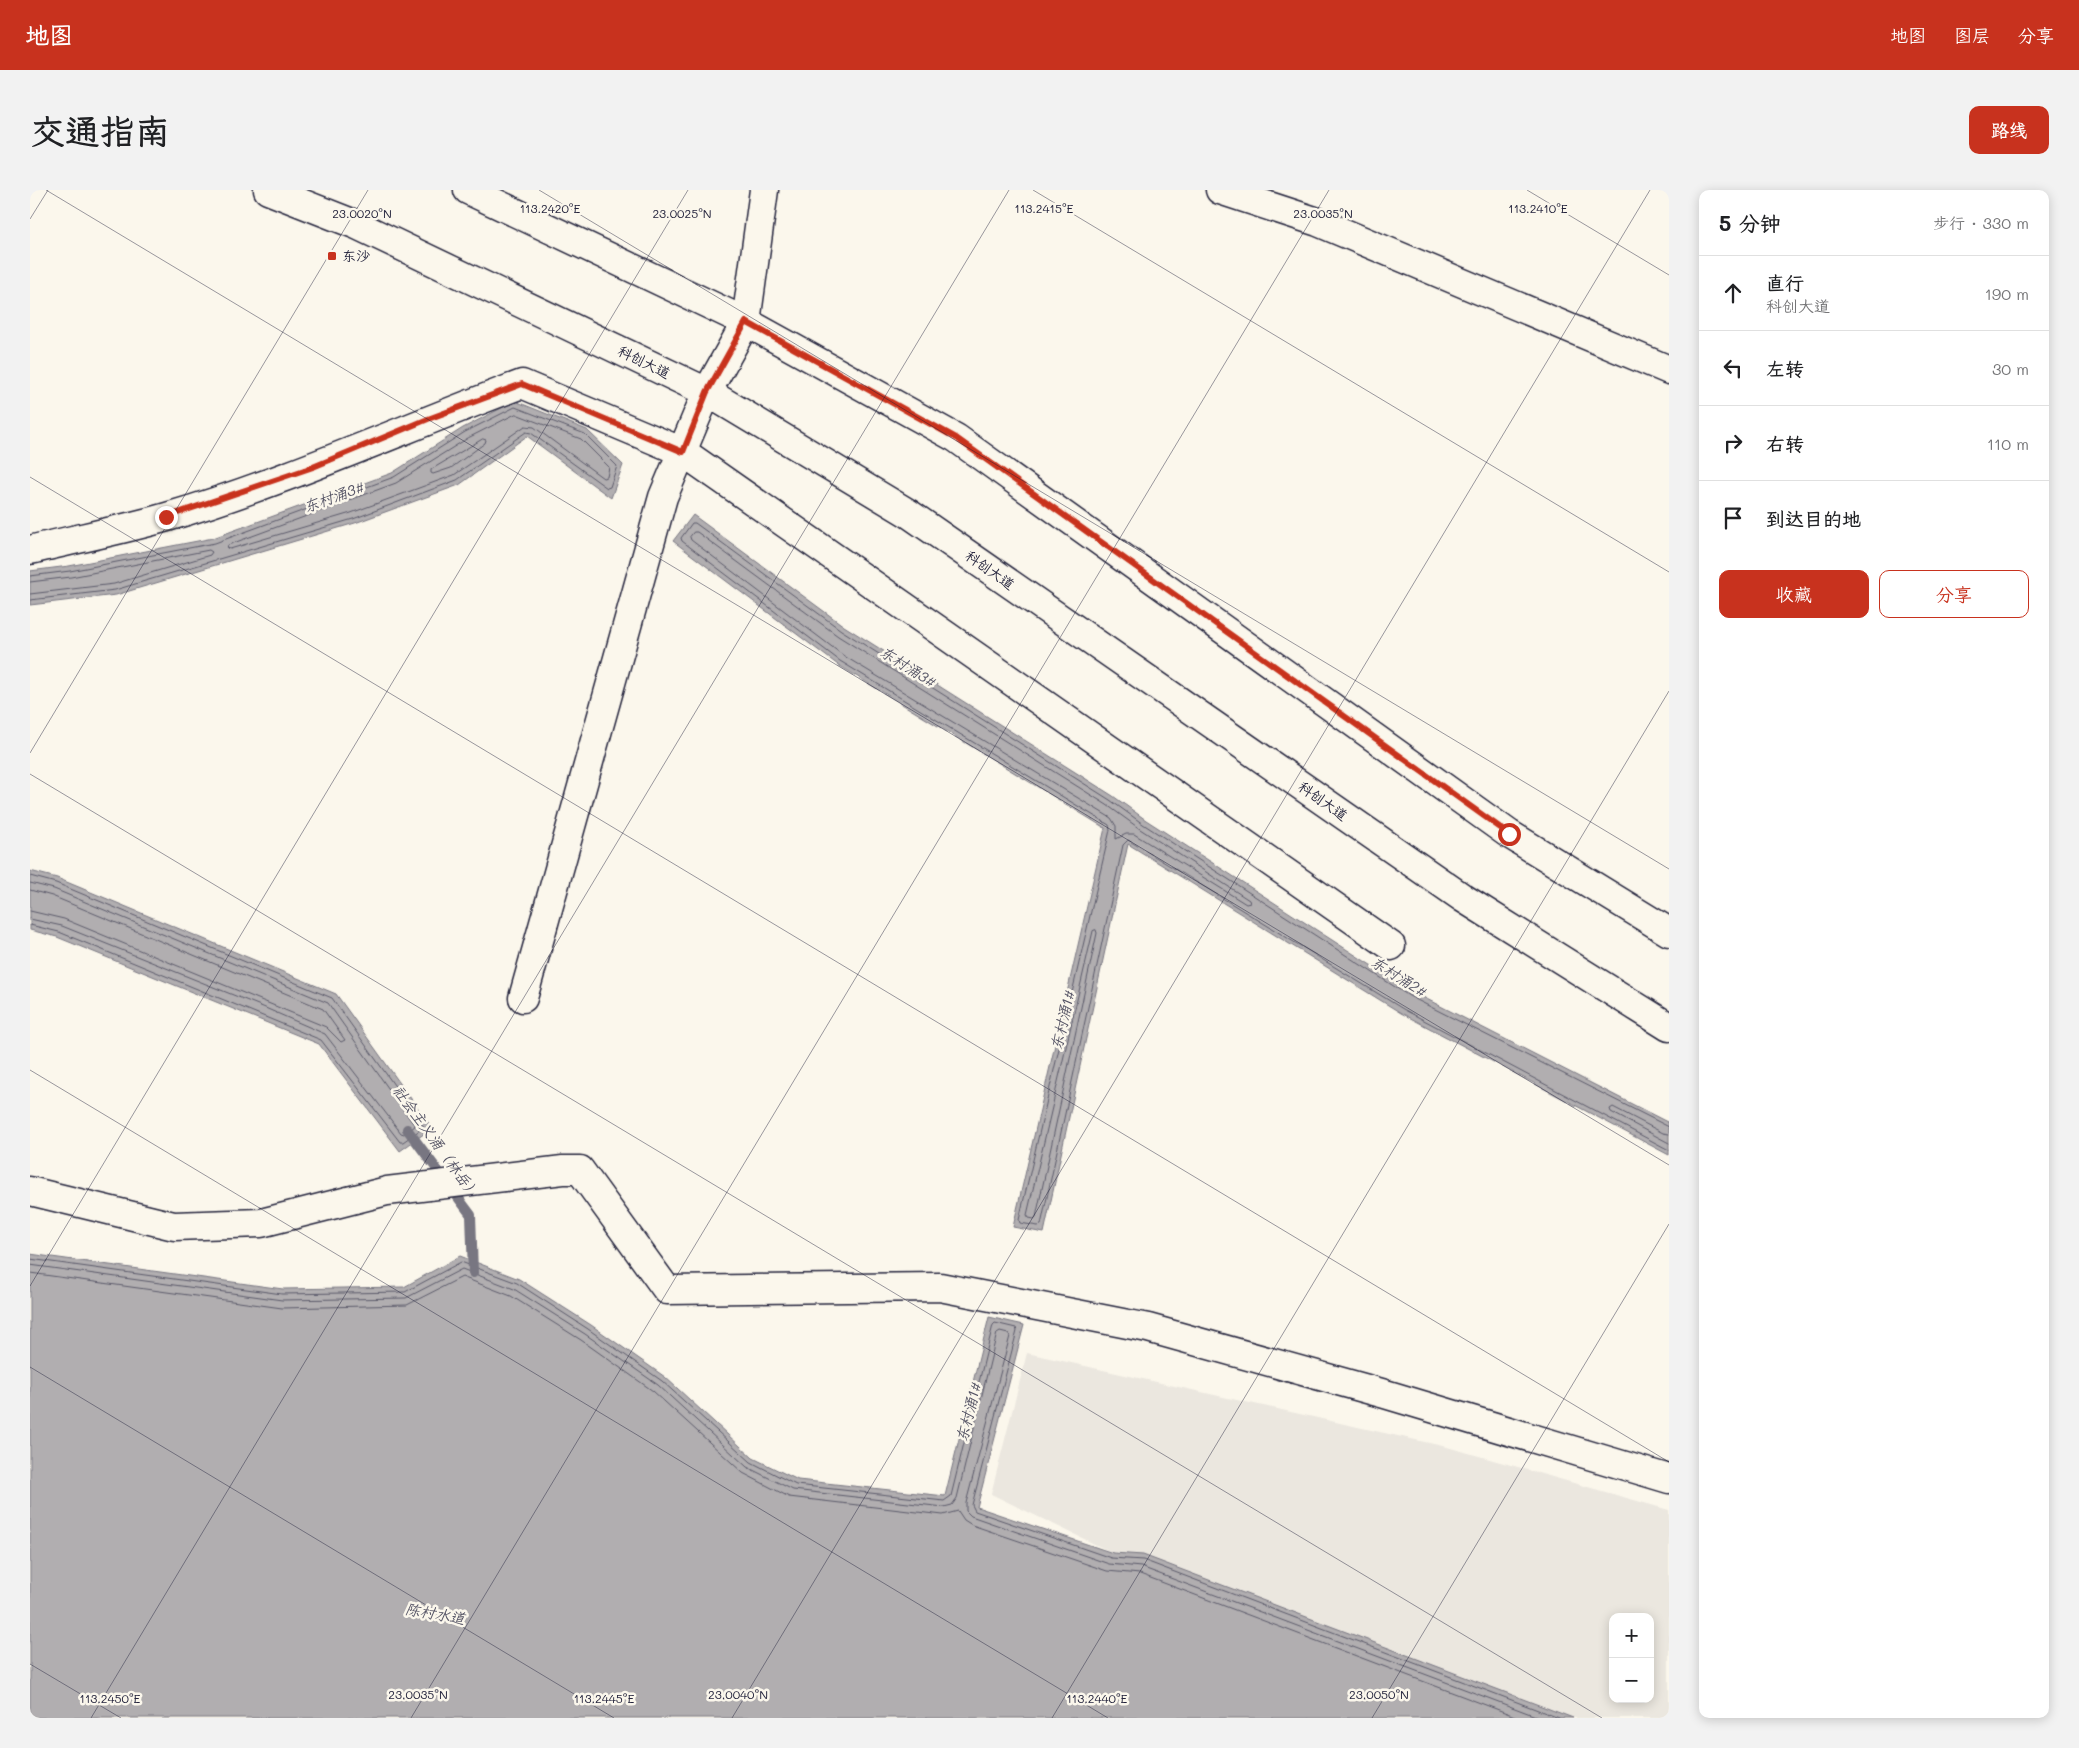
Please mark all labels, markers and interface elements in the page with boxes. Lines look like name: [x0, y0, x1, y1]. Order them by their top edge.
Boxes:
text: 地图: [25, 19, 73, 50]
text: 地图: [1890, 23, 1926, 47]
text: 图层: [1954, 23, 1990, 47]
text: 分享: [2018, 23, 2054, 47]
button: 路线: [1969, 106, 2049, 154]
text: 交通指南: [30, 107, 170, 153]
text: 113.2420°E: [520, 200, 580, 216]
text: 113.2415°E: [1015, 200, 1074, 216]
text: 113.2410°E: [1508, 200, 1568, 216]
text: 23.0020°N: [332, 205, 392, 221]
text: 23.0025°N: [652, 205, 712, 221]
text: 23.0035°N: [1293, 205, 1353, 221]
text: 5 分钟: [1719, 209, 1781, 236]
text: 步行 · 330 m: [1933, 212, 2029, 233]
place label: 东沙: [342, 246, 370, 265]
marker: 东沙: [326, 250, 338, 262]
text: 直行: [1766, 270, 1804, 295]
icon: ahead: [1719, 279, 1747, 307]
text: 190 m: [1985, 283, 2029, 304]
text: 科创大道: [1766, 295, 1830, 316]
street label: 科创大道: [615, 341, 674, 382]
icon: left: [1719, 354, 1747, 382]
text: 左转: [1766, 356, 1804, 381]
text: 30 m: [1992, 358, 2029, 379]
icon: right: [1719, 429, 1747, 457]
text: 右转: [1766, 431, 1804, 456]
text: 110 m: [1987, 433, 2029, 454]
water label: 东村涌3#: [301, 476, 367, 516]
icon: arrive: [1719, 504, 1747, 532]
route end: [155, 506, 178, 529]
text: 到达目的地: [1766, 506, 1861, 531]
street label: 科创大道: [962, 546, 1019, 593]
button: 收藏: [1719, 570, 1869, 618]
button: 分享: [1879, 570, 2029, 618]
water label: 东村涌3#: [877, 641, 941, 691]
street label: 科创大道: [1295, 777, 1352, 824]
route start: [1498, 823, 1521, 846]
water label: 东村涌2#: [1368, 951, 1431, 1001]
water label: 东村涌1#: [1045, 988, 1079, 1052]
water label: 社会主义涌（林岳）: [389, 1081, 485, 1202]
water label: 东村涌1#: [951, 1380, 985, 1444]
water label: 陈村水道: [404, 1598, 468, 1628]
map controls: [1609, 1613, 1654, 1703]
button: +: [1609, 1613, 1654, 1658]
button: −: [1609, 1658, 1654, 1703]
text: 23.0035°N: [388, 1686, 448, 1702]
text: 23.0040°N: [708, 1686, 768, 1702]
text: 23.0050°N: [1349, 1686, 1409, 1702]
text: 113.2450°E: [80, 1690, 141, 1706]
text: 113.2445°E: [574, 1690, 634, 1706]
text: 113.2440°E: [1067, 1690, 1128, 1706]

